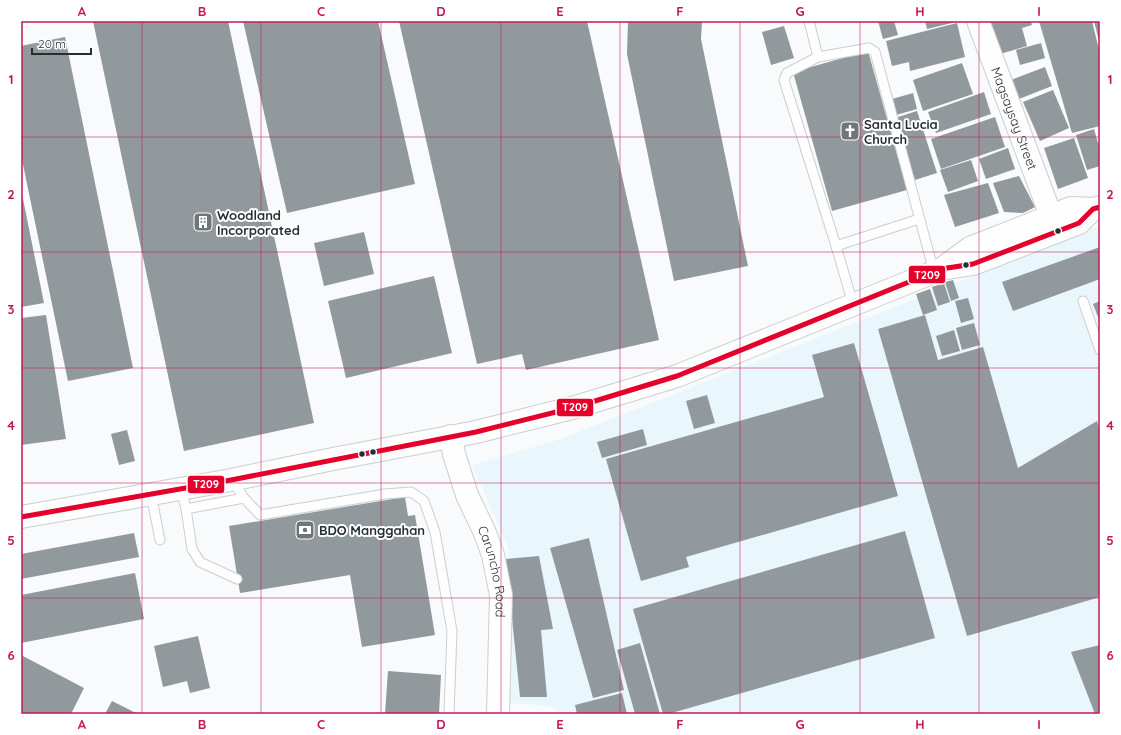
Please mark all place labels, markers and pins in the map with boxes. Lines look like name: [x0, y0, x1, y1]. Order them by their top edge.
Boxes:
place label: Santa Lucia Church: [864, 116, 938, 147]
church icon: Santa Lucia Church: [839, 120, 861, 142]
place label: Woodland Incorporated: [217, 207, 300, 238]
building icon: Woodland Incorporated: [192, 211, 214, 233]
unlabelled marker: [1053, 226, 1063, 236]
unlabelled marker: [961, 260, 971, 270]
unlabelled marker: [368, 447, 378, 457]
unlabelled marker: [357, 449, 367, 459]
bank icon: BDO Manggahan: [294, 519, 316, 541]
place label: BDO Manggahan: [319, 522, 425, 538]

